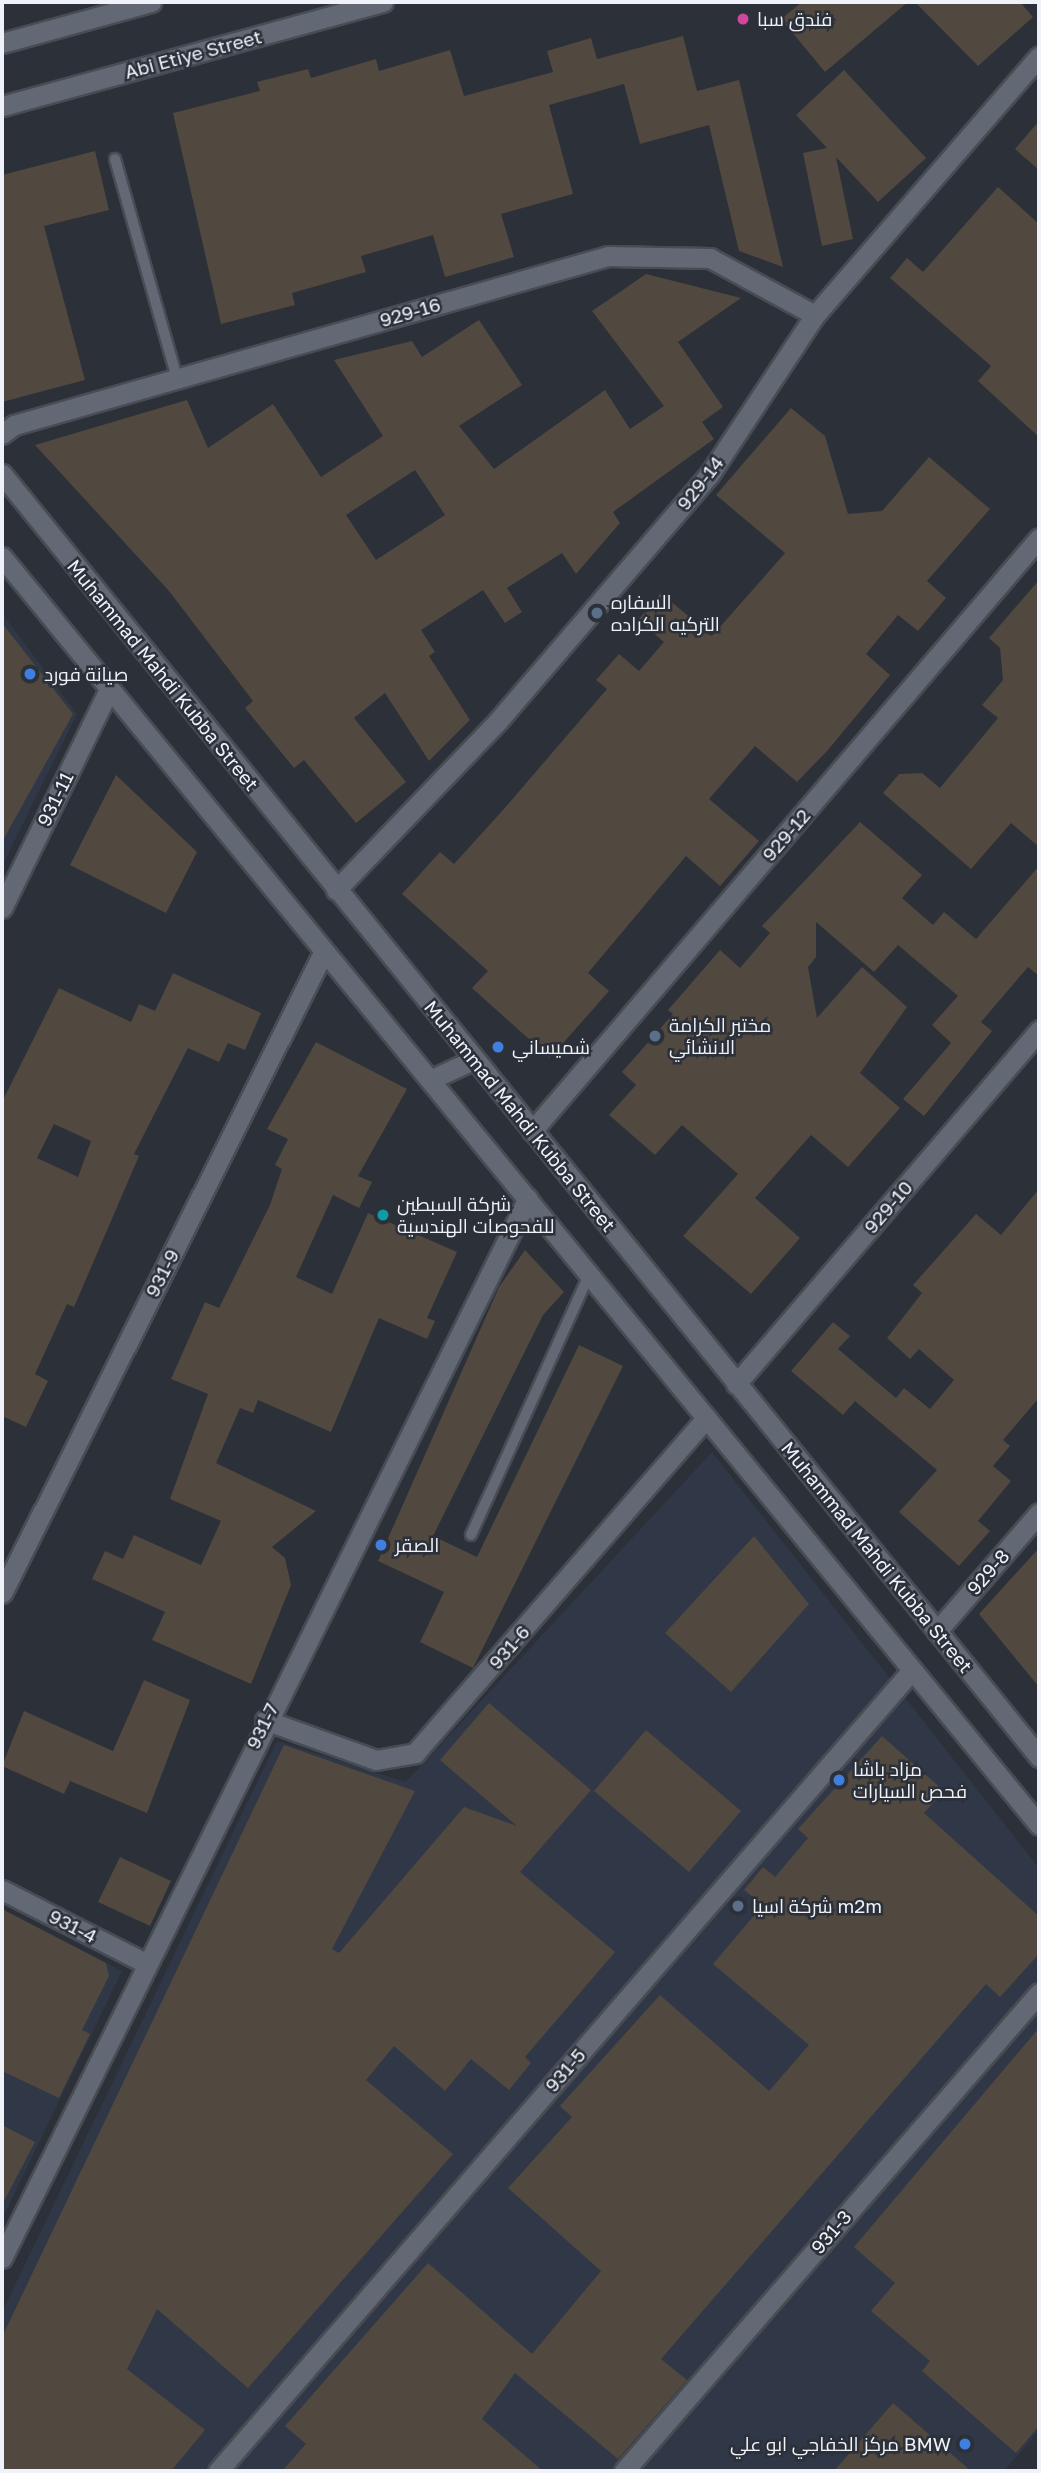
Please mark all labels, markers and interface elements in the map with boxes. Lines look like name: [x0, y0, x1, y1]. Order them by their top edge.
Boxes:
place label: فندق سبا: [757, 8, 832, 30]
marker: فندق سبا: [735, 11, 751, 27]
street label: Abi Etiye Street: [122, 25, 264, 83]
street label: 929-16: [377, 293, 443, 331]
street label: 929-14: [672, 452, 728, 514]
street label: Muhammad Mahdi Kubba Street: [63, 555, 263, 795]
place label: السفاره التركيه الكراده: [611, 591, 720, 635]
marker: السفاره التركيه الكراده: [589, 605, 605, 621]
place label: صيانة فورد: [44, 663, 128, 685]
marker: صيانة فورد: [22, 666, 38, 682]
street label: 931-11: [32, 768, 78, 830]
street label: 929-12: [757, 804, 815, 866]
street label: Muhammad Mahdi Kubba Street: [420, 996, 620, 1236]
place label: مختبر الكرامة الانشائي: [669, 1014, 771, 1058]
marker: مختبر الكرامة الانشائي: [647, 1028, 663, 1044]
place label: شميساني: [512, 1036, 590, 1058]
marker: شميساني: [490, 1039, 506, 1055]
street label: 929-10: [859, 1176, 917, 1238]
place label: شركة السبطين للفحوصات الهندسية: [397, 1193, 554, 1237]
marker: شركة السبطين للفحوصات الهندسية: [375, 1207, 391, 1223]
street label: 931-9: [140, 1245, 184, 1301]
street label: Muhammad Mahdi Kubba Street: [777, 1437, 977, 1677]
place label: الصقر: [395, 1534, 439, 1556]
marker: الصقر: [373, 1537, 389, 1553]
street label: 929-8: [962, 1545, 1014, 1599]
street label: 931-6: [484, 1620, 534, 1674]
street label: 931-7: [241, 1699, 283, 1753]
place label: مزاد باشا فحص السيارات: [853, 1758, 967, 1802]
marker: مزاد باشا فحص السيارات: [831, 1772, 847, 1788]
place label: شركة اسيا m2m: [752, 1895, 882, 1917]
marker: شركة اسيا m2m: [730, 1898, 746, 1914]
street label: 931-4: [45, 1904, 101, 1948]
street label: 931-5: [540, 2044, 590, 2096]
street label: 931-3: [806, 2206, 856, 2258]
place label: مركز الخفاجي ابو علي BMW: [730, 2433, 951, 2455]
marker: مركز الخفاجي ابو علي BMW: [957, 2436, 973, 2452]

